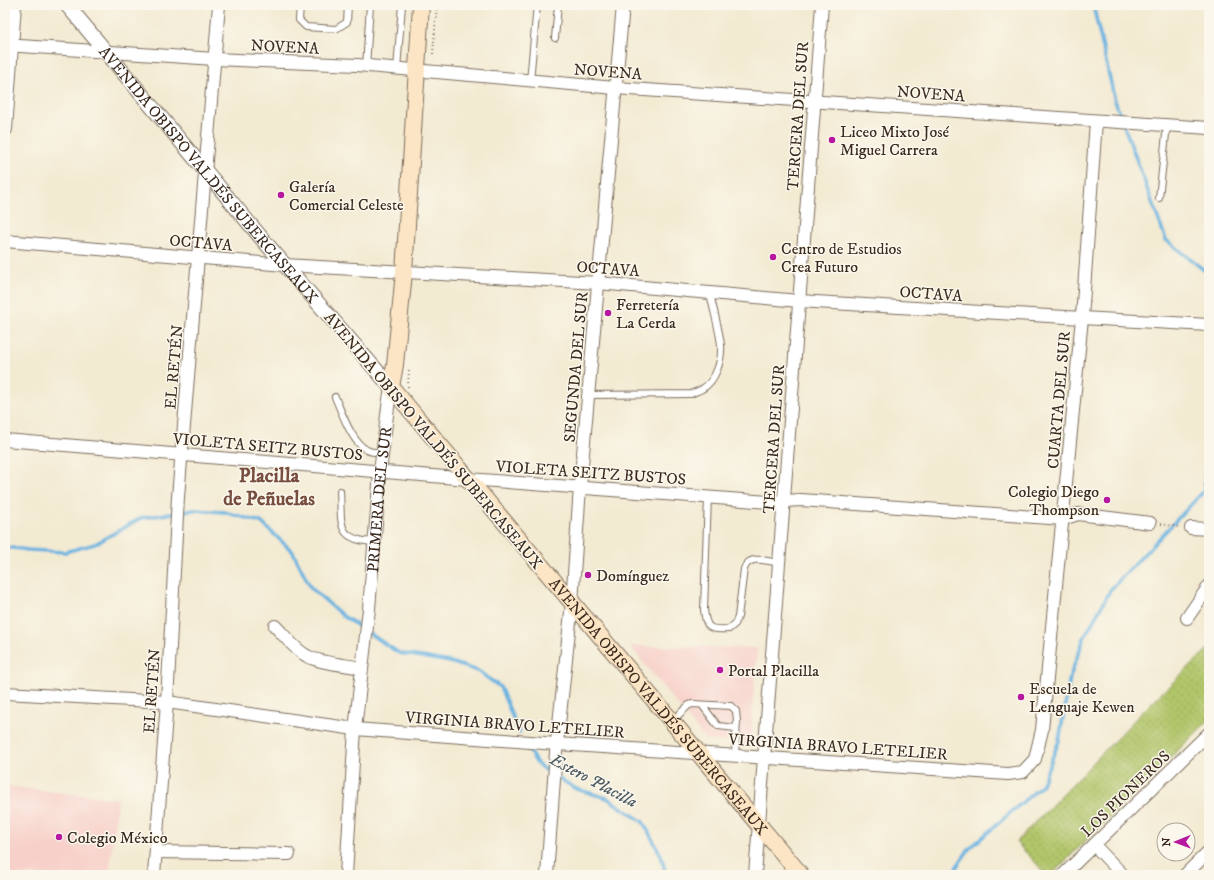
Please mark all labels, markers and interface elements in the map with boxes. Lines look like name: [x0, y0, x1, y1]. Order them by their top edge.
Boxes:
street label: NOVENA: [250, 35, 320, 59]
street label: TERCERA DEL SUR: [783, 40, 813, 191]
street label: AVENIDA OBISPO VALDÉS SUBERCASEAUX: [94, 42, 323, 308]
street label: NOVENA: [573, 60, 644, 84]
street label: NOVENA: [896, 82, 967, 106]
place label: Liceo Mixto José Miguel Carrera: [840, 122, 950, 160]
marker: Liceo Mixto José Miguel Carrera: [827, 135, 837, 145]
place label: Galería Comercial Celeste: [289, 177, 404, 215]
marker: Galería Comercial Celeste: [276, 190, 286, 200]
street label: OCTAVA: [169, 230, 234, 256]
place label: Centro de Estudios Crea Futuro: [781, 239, 902, 277]
marker: Centro de Estudios Crea Futuro: [768, 252, 778, 262]
street label: OCTAVA: [576, 257, 641, 281]
street label: OCTAVA: [899, 282, 964, 306]
street label: SEGUNDA DEL SUR: [559, 291, 593, 443]
place label: Ferretería La Cerda: [616, 295, 679, 333]
street label: AVENIDA OBISPO VALDÉS SUBERCASEAUX: [320, 308, 547, 574]
marker: Ferretería La Cerda: [603, 308, 613, 318]
street label: EL RETÉN: [160, 324, 188, 410]
street label: CUARTA DEL SUR: [1043, 330, 1075, 470]
street label: TERCERA DEL SUR: [759, 363, 789, 514]
street label: PRIMERA DEL SUR: [363, 425, 397, 573]
street label: VIOLETA SEITZ BUSTOS: [171, 429, 364, 465]
street label: VIOLETA SEITZ BUSTOS: [494, 456, 687, 490]
district label: Placilla de Peñuelas: [223, 464, 315, 512]
place label: Colegio Diego Thompson: [1008, 482, 1100, 520]
marker: Colegio Diego Thompson: [1102, 495, 1112, 505]
place label: Domínguez: [596, 566, 669, 586]
marker: Domínguez: [583, 570, 593, 580]
street label: AVENIDA OBISPO VALDÉS SUBERCASEAUX: [544, 574, 772, 840]
street label: EL RETÉN: [139, 648, 165, 734]
place label: Portal Placilla: [728, 661, 819, 681]
marker: Portal Placilla: [715, 665, 725, 675]
place label: Escuela de Lenguaje Kewen: [1029, 679, 1135, 717]
marker: Escuela de Lenguaje Kewen: [1016, 692, 1026, 702]
street label: VIRGINIA BRAVO LETELIER: [404, 707, 626, 743]
street label: VIRGINIA BRAVO LETELIER: [727, 729, 949, 765]
street label: LOS PIONEROS: [1077, 746, 1174, 841]
water label: Estero Placilla: [545, 748, 641, 813]
north arrow: [1156, 822, 1196, 862]
place label: Colegio México: [67, 828, 168, 848]
marker: Colegio México: [54, 832, 64, 842]
text: N: [1160, 838, 1174, 847]

